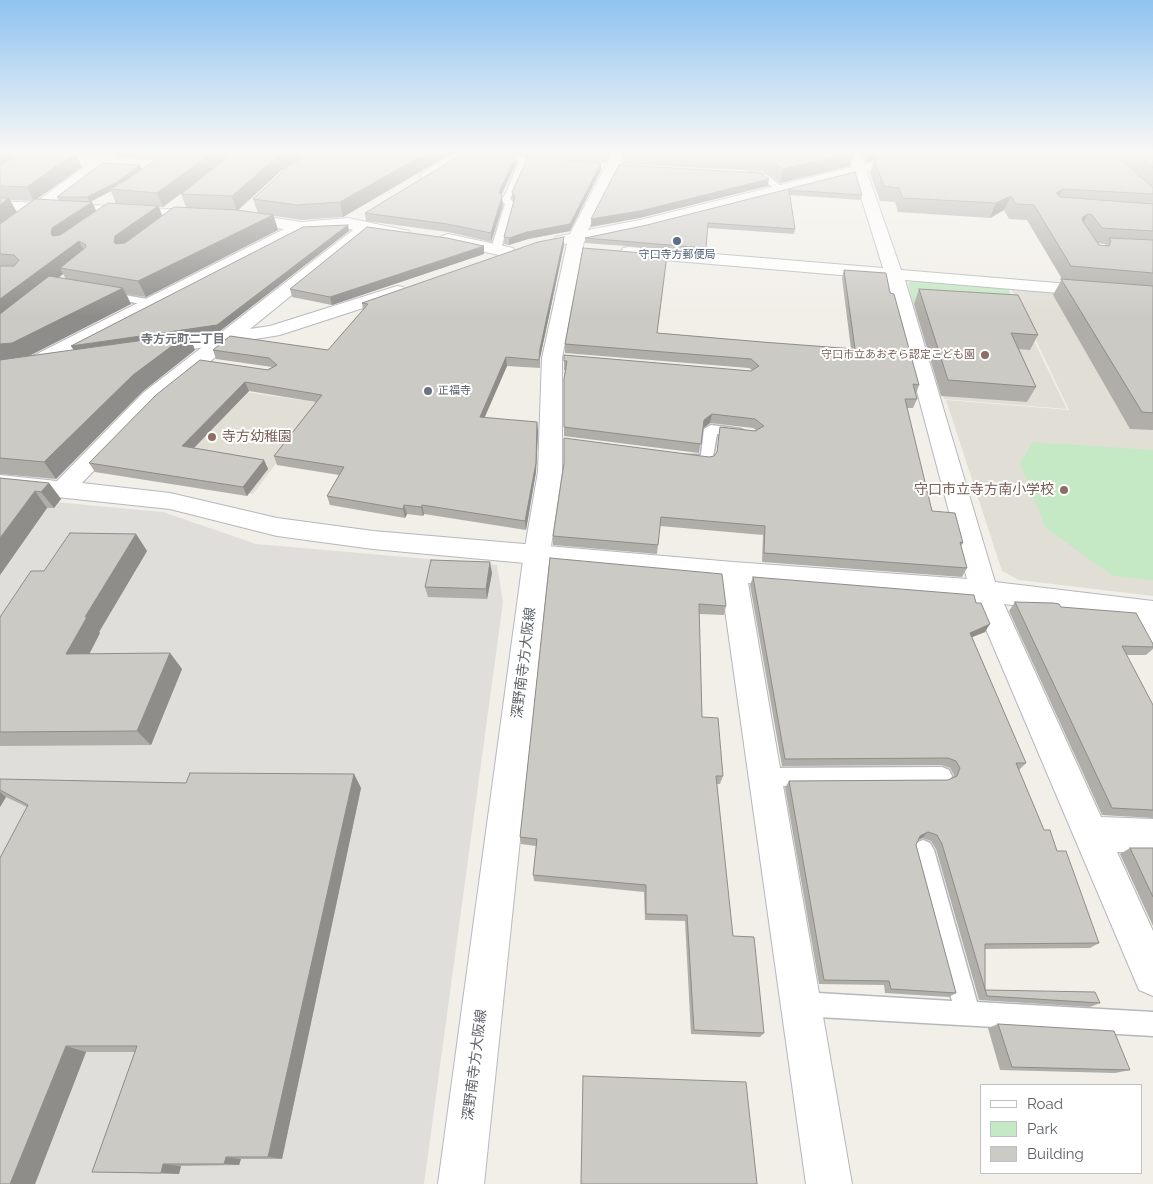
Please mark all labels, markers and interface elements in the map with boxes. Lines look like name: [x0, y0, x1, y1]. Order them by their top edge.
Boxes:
marker: 守口寺方郵便局: [671, 235, 683, 247]
place label: 守口寺方郵便局: [639, 248, 715, 262]
district label: 寺方元町二丁目: [141, 332, 225, 346]
place label: 守口市立あおぞら認定こども園: [821, 348, 975, 362]
marker: 守口市立あおぞら認定こども園: [979, 349, 991, 361]
place label: 正福寺: [438, 384, 471, 398]
marker: 正福寺: [422, 385, 434, 397]
place label: 寺方幼稚園: [222, 429, 292, 445]
marker: 寺方幼稚園: [206, 431, 218, 443]
place label: 守口市立寺方南小学校: [914, 482, 1054, 498]
marker: 守口市立寺方南小学校: [1058, 484, 1070, 496]
street label: 深野南寺方大阪線: [509, 606, 539, 720]
street label: 深野南寺方大阪線: [460, 1008, 490, 1122]
legend: [980, 1084, 1143, 1174]
text: Road: [1027, 1095, 1063, 1113]
text: Park: [1027, 1120, 1058, 1138]
text: Building: [1027, 1145, 1084, 1163]

